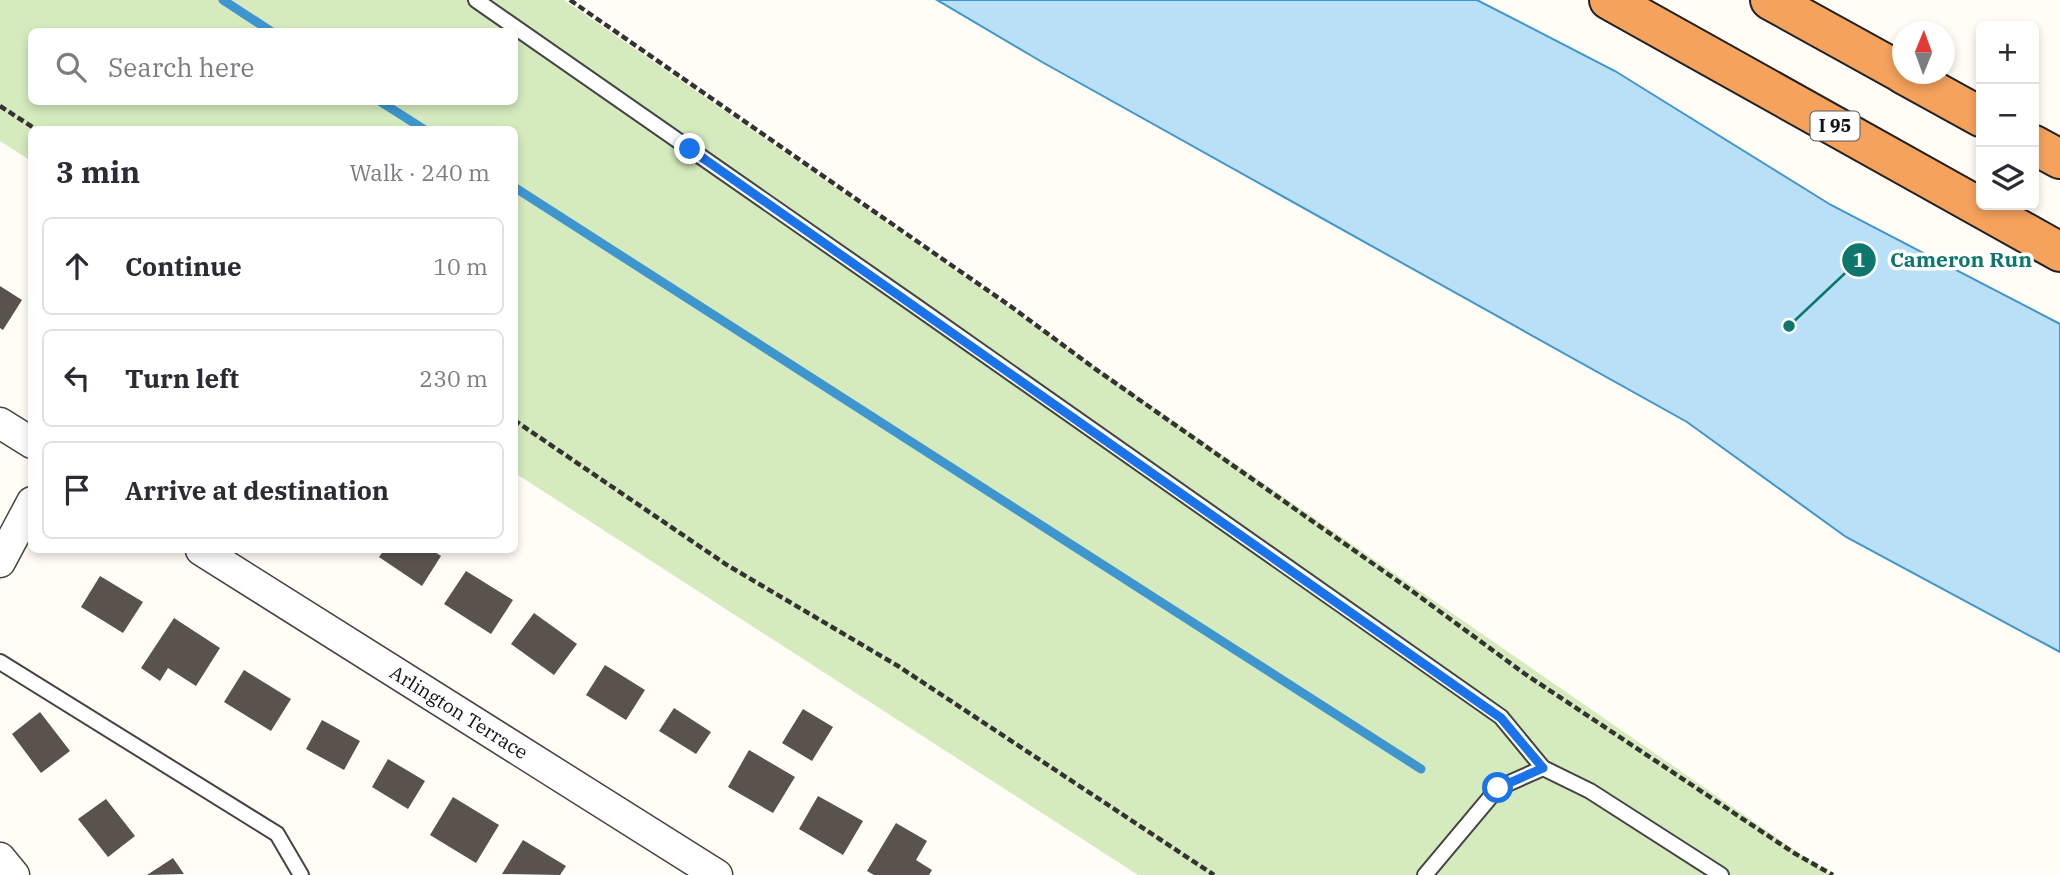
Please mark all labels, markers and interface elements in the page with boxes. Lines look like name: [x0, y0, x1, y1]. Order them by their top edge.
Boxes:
north arrow: [1892, 21, 1955, 84]
map controls: [1976, 21, 2039, 210]
button: +: [1976, 21, 2039, 84]
search box: [28, 28, 518, 105]
icon: search: [52, 48, 90, 86]
text: Search here: [108, 50, 254, 84]
button: −: [1976, 84, 2039, 147]
road number: I 95: [1811, 112, 1860, 140]
route end: [674, 133, 705, 164]
button: layers: [1976, 147, 2039, 210]
text: 3 min: [56, 152, 140, 191]
text: Walk · 240 m: [349, 157, 490, 187]
callout: Cameron Run: [1841, 239, 2046, 281]
text: 1: [1853, 245, 1865, 273]
text: Cameron Run: [1890, 245, 2032, 273]
icon: ahead: [58, 247, 96, 285]
text: Continue: [125, 249, 242, 283]
text: 10 m: [433, 251, 488, 281]
icon: left: [58, 359, 96, 397]
text: Turn left: [125, 361, 239, 395]
text: 230 m: [419, 363, 488, 393]
icon: arrive: [58, 471, 96, 509]
text: Arrive at destination: [125, 473, 389, 507]
street label: Arlington Terrace: [386, 660, 532, 764]
route start: [1482, 772, 1513, 803]

